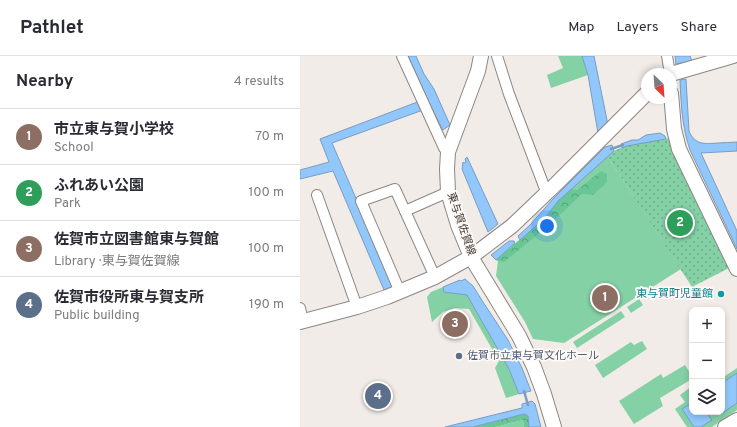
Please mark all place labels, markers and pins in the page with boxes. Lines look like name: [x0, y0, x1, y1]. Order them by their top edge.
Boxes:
pin: 2: [667, 208, 693, 238]
pin: 1: [592, 283, 618, 313]
place label: 東与賀町児童館: [636, 287, 713, 301]
marker: 東与賀町児童館: [716, 289, 726, 299]
pin: 3: [442, 309, 468, 339]
place label: 佐賀市立東与賀文化ホール: [467, 349, 599, 363]
marker: 佐賀市立東与賀文化ホール: [454, 351, 464, 361]
pin: 4: [365, 381, 391, 411]

